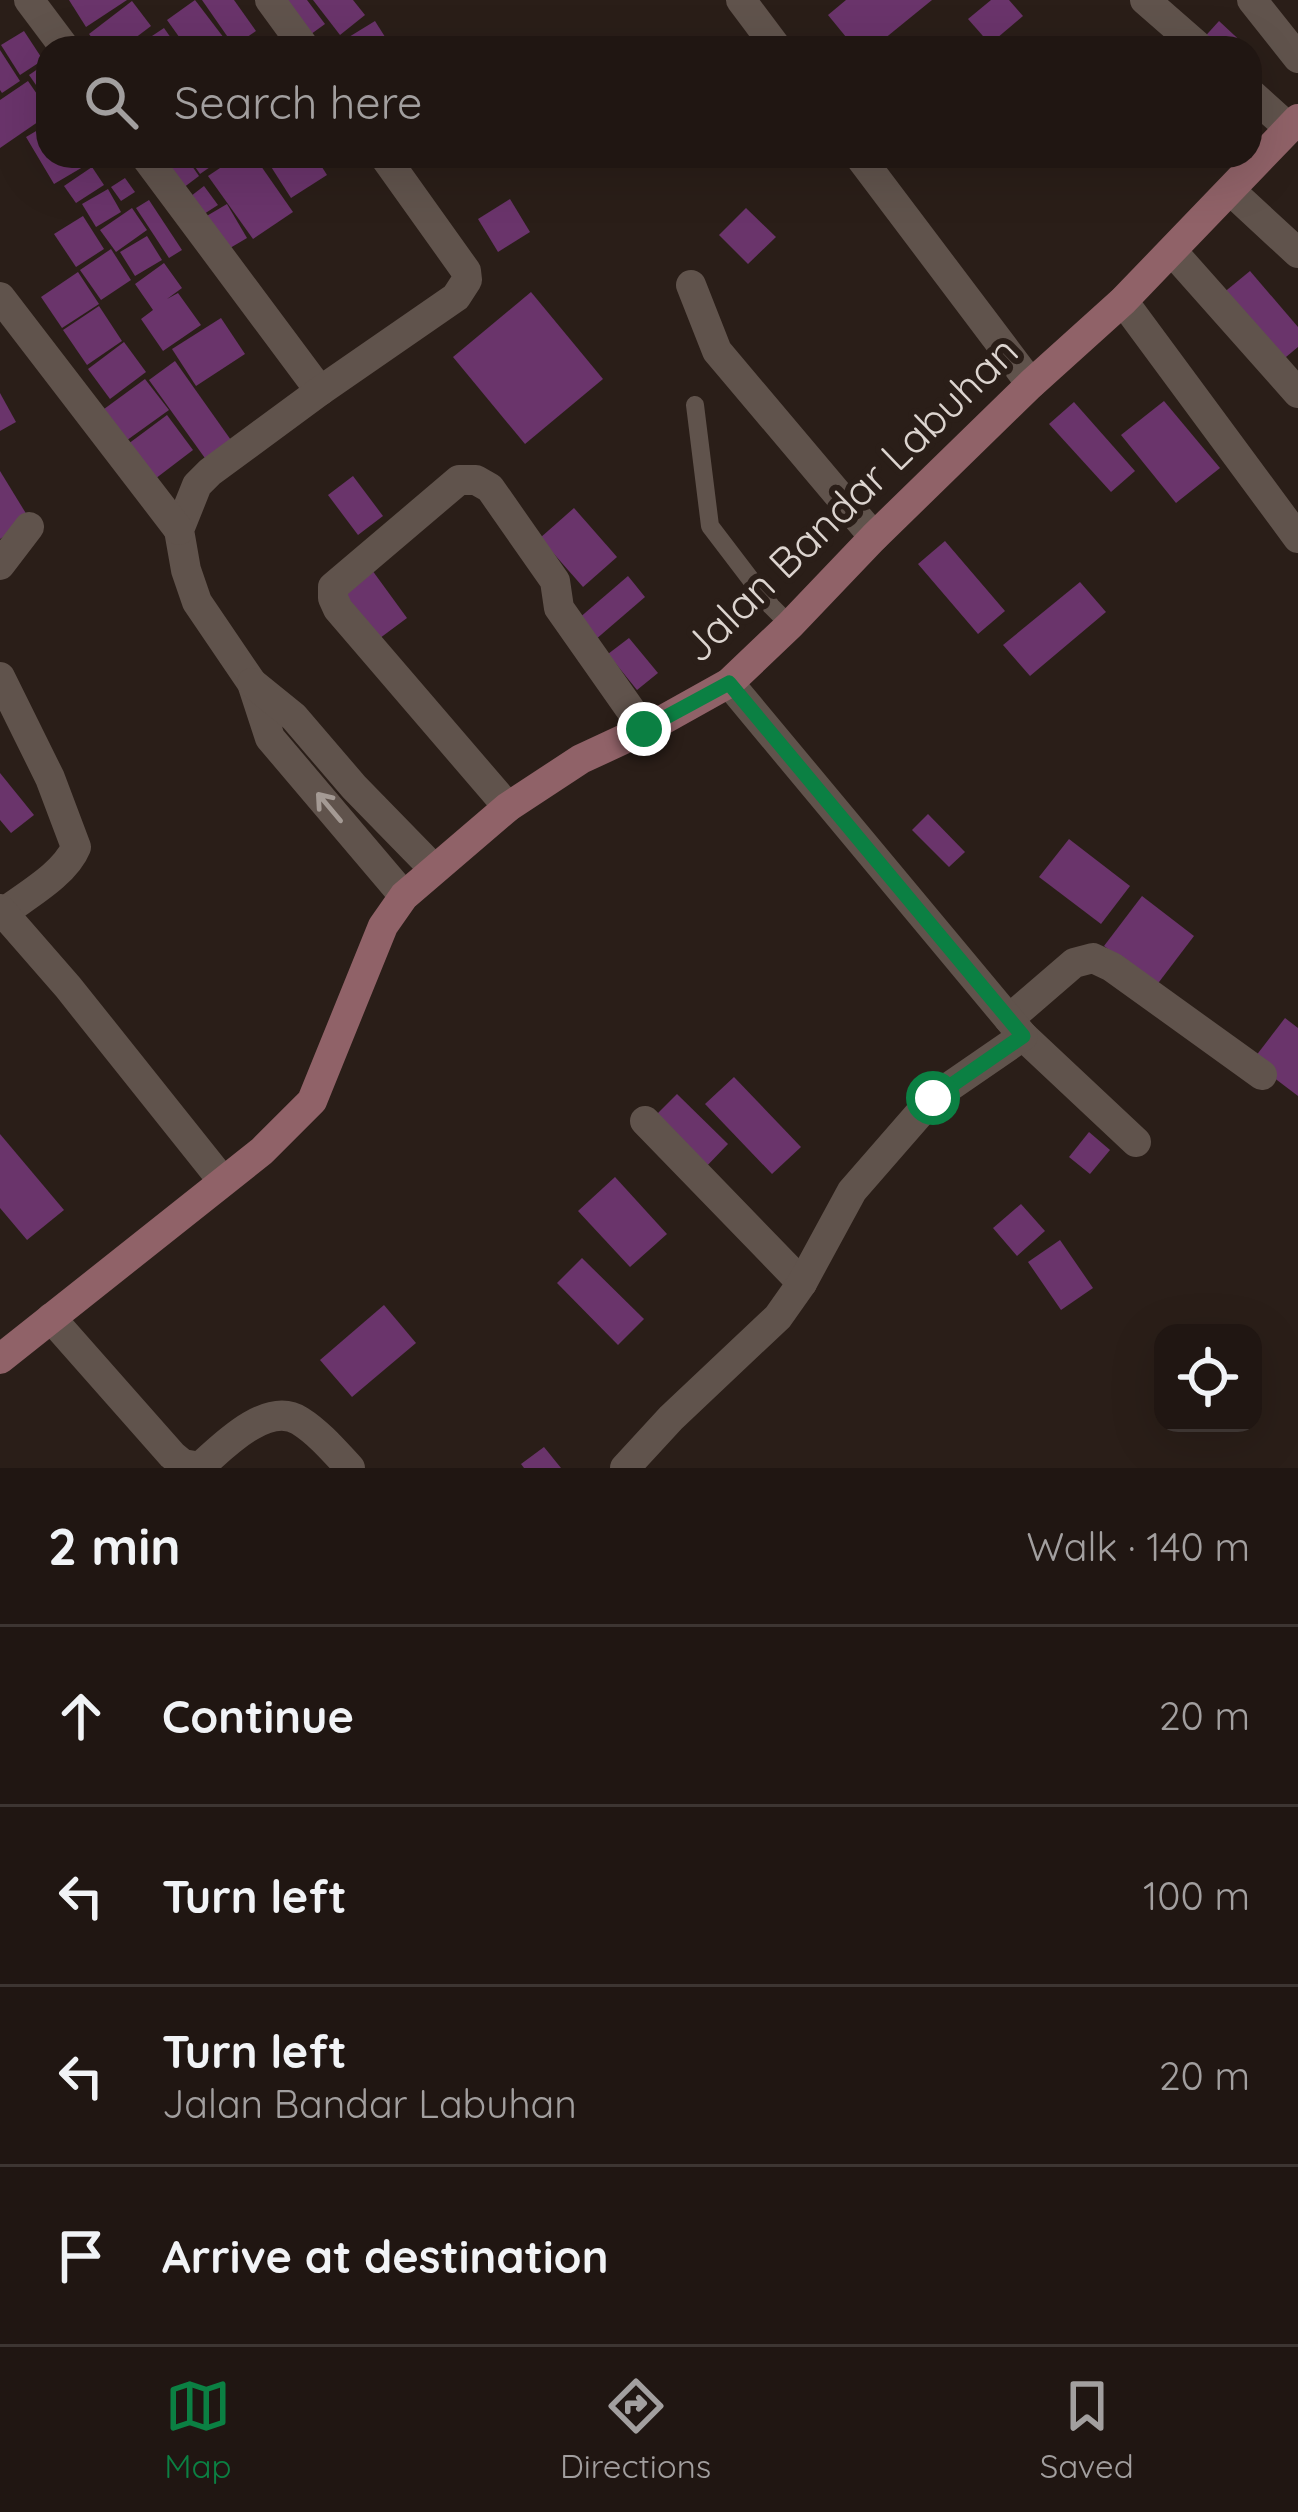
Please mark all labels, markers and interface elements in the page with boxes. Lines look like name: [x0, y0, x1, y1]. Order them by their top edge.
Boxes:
search box: [36, 36, 1262, 168]
icon: search: [78, 69, 144, 135]
text: Search here: [174, 74, 422, 130]
street label: Jalan Bandar Labuhan: [671, 324, 1029, 673]
route end: [617, 702, 671, 756]
one-way arrow: [315, 792, 343, 823]
route start: [906, 1071, 960, 1125]
map controls: [1154, 1324, 1262, 1432]
button: locate: [1154, 1324, 1262, 1432]
text: 2 min: [48, 1514, 181, 1578]
text: Walk · 140 m: [1026, 1522, 1250, 1571]
icon: ahead: [48, 1683, 114, 1749]
text: Continue: [162, 1688, 354, 1744]
text: 20 m: [1159, 1691, 1250, 1740]
icon: left: [48, 1863, 114, 1929]
text: Turn left: [162, 1868, 347, 1924]
text: 100 m: [1143, 1871, 1250, 1920]
text: Turn left: [162, 2023, 347, 2079]
icon: left: [48, 2043, 114, 2109]
text: 20 m: [1159, 2051, 1250, 2100]
text: Jalan Bandar Labuhan: [162, 2079, 577, 2128]
icon: arrive: [48, 2223, 114, 2289]
text: Arrive at destination: [162, 2228, 608, 2284]
tab: Map: [164, 2373, 232, 2486]
tab: Directions: [560, 2373, 711, 2486]
tab: Saved: [1040, 2373, 1134, 2486]

